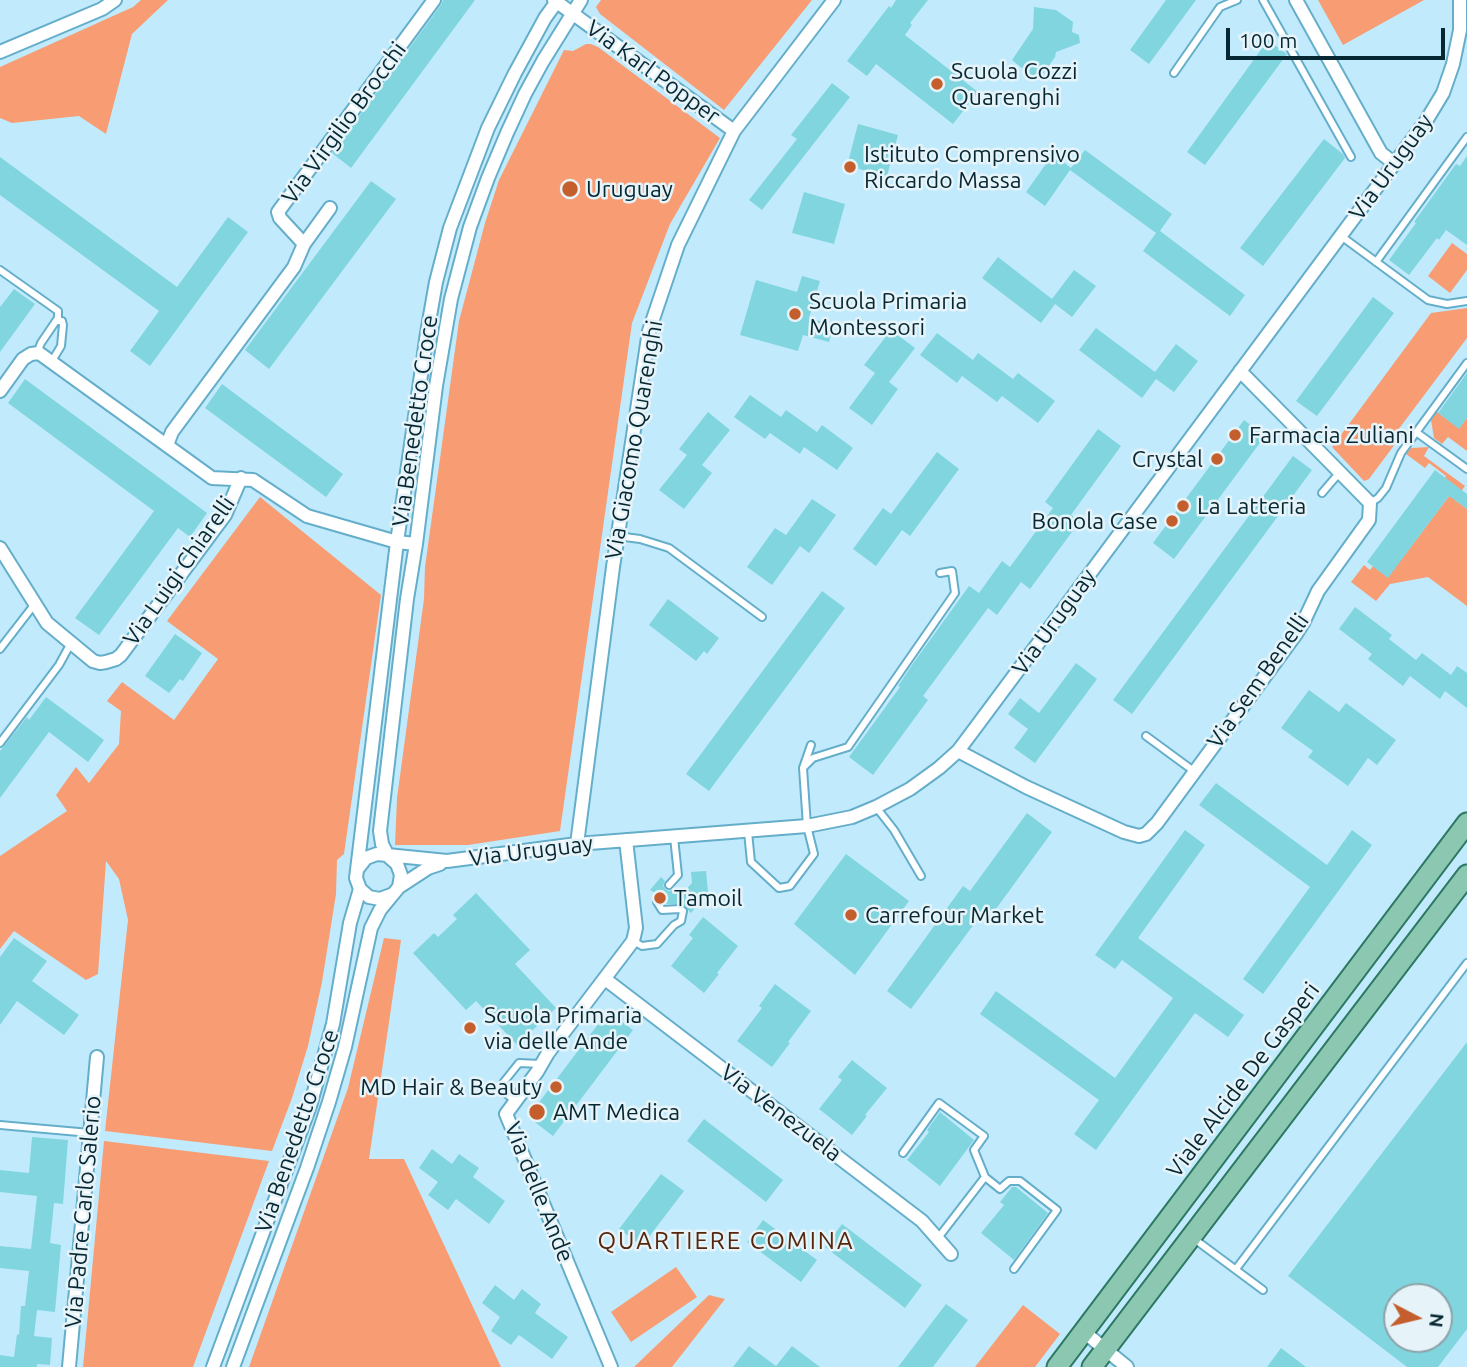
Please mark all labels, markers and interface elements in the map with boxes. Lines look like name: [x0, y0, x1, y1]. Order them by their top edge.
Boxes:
street label: Via Karl Popper: [581, 14, 725, 130]
scale bar: [1229, 14, 1448, 58]
text: 100 m: [1239, 28, 1297, 52]
street label: Via Virgilio Brocchi: [276, 37, 412, 209]
place label: Scuola Cozzi Quarenghi: [951, 57, 1078, 111]
marker: Scuola Cozzi Quarenghi: [929, 76, 945, 92]
street label: Via Uruguay: [1343, 108, 1439, 226]
place label: Istituto Comprensivo Riccardo Massa: [864, 140, 1080, 194]
marker: Istituto Comprensivo Riccardo Massa: [842, 159, 858, 175]
place label: Uruguay: [586, 175, 673, 203]
marker: Uruguay: [560, 179, 580, 199]
place label: Scuola Primaria Montessori: [809, 287, 967, 341]
marker: Scuola Primaria Montessori: [787, 306, 803, 322]
street label: Via Benedetto Croce: [386, 313, 444, 529]
street label: Via Giacomo Quarenghi: [599, 318, 669, 562]
place label: Farmacia Zuliani: [1249, 421, 1414, 449]
marker: Farmacia Zuliani: [1227, 427, 1243, 443]
place label: Crystal: [1132, 445, 1203, 473]
marker: Crystal: [1209, 451, 1225, 467]
street label: Via Luigi Chiarelli: [117, 491, 241, 651]
place label: La Latteria: [1197, 492, 1306, 520]
marker: La Latteria: [1175, 498, 1191, 514]
place label: Bonola Case: [1032, 507, 1158, 535]
marker: Bonola Case: [1164, 513, 1180, 529]
street label: Via Uruguay: [1006, 563, 1102, 681]
street label: Via Sem Benelli: [1201, 608, 1315, 754]
street label: Via Uruguay: [467, 830, 595, 872]
place label: Tamoil: [674, 884, 743, 912]
marker: Tamoil: [652, 890, 668, 906]
place label: Carrefour Market: [865, 901, 1044, 929]
marker: Carrefour Market: [843, 907, 859, 923]
street label: Viale Alcide De Gasperi: [1161, 977, 1325, 1183]
place label: Scuola Primaria via delle Ande: [484, 1001, 642, 1055]
marker: Scuola Primaria via delle Ande: [462, 1020, 478, 1036]
street label: Via Benedetto Croce: [249, 1026, 345, 1236]
street label: Via Venezuela: [715, 1058, 847, 1168]
place label: MD Hair & Beauty: [360, 1073, 542, 1101]
marker: MD Hair & Beauty: [548, 1079, 564, 1095]
street label: Via Padre Carlo Salerio: [59, 1095, 107, 1329]
place label: AMT Medica: [553, 1098, 680, 1126]
marker: AMT Medica: [527, 1102, 547, 1122]
street label: Via delle Ande: [498, 1118, 580, 1266]
district label: QUARTIERE COMINA: [599, 1227, 853, 1255]
north arrow: [1383, 1283, 1453, 1353]
text: N: [1425, 1312, 1449, 1329]

